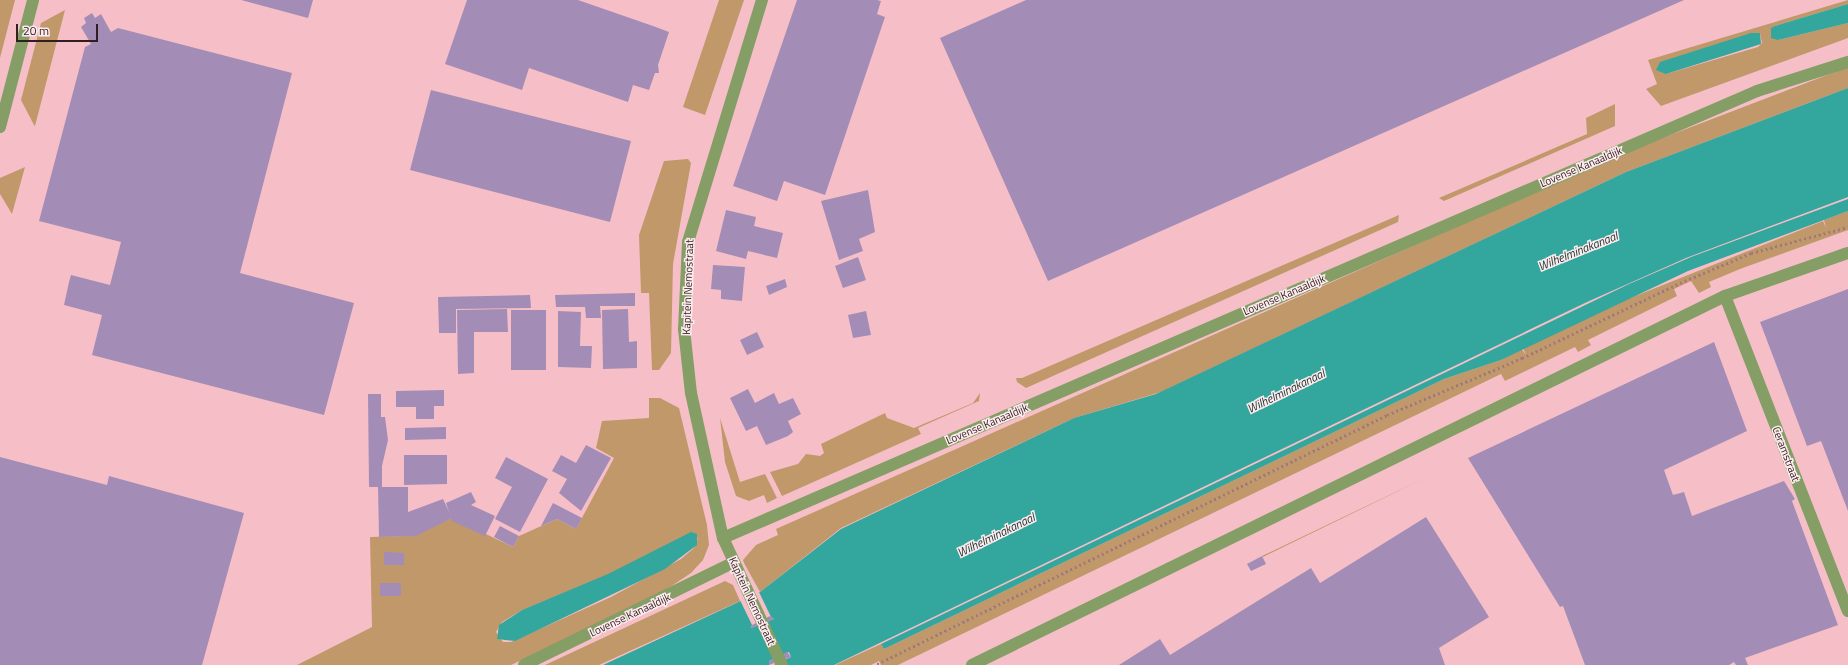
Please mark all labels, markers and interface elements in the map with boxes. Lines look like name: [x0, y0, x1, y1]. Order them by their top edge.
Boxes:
scale bar: [18, 16, 100, 42]
text: 20 m: [23, 21, 49, 40]
street label: Lovense Kanaaldijk: [1538, 144, 1624, 190]
water label: Wilhelminakanaal: [1536, 228, 1620, 274]
street label: Kapitein Nemostraat: [680, 239, 696, 335]
street label: Lovense Kanaaldijk: [1241, 272, 1327, 318]
water label: Wilhelminakanaal: [1245, 366, 1327, 416]
street label: Lovense Kanaaldijk: [944, 401, 1030, 447]
street label: Ceramstraat: [1770, 425, 1802, 483]
water label: Wilhelminakanaal: [955, 510, 1037, 560]
street label: Kapitein Nemostraat: [726, 555, 778, 647]
street label: Lovense Kanaaldijk: [587, 590, 673, 640]

